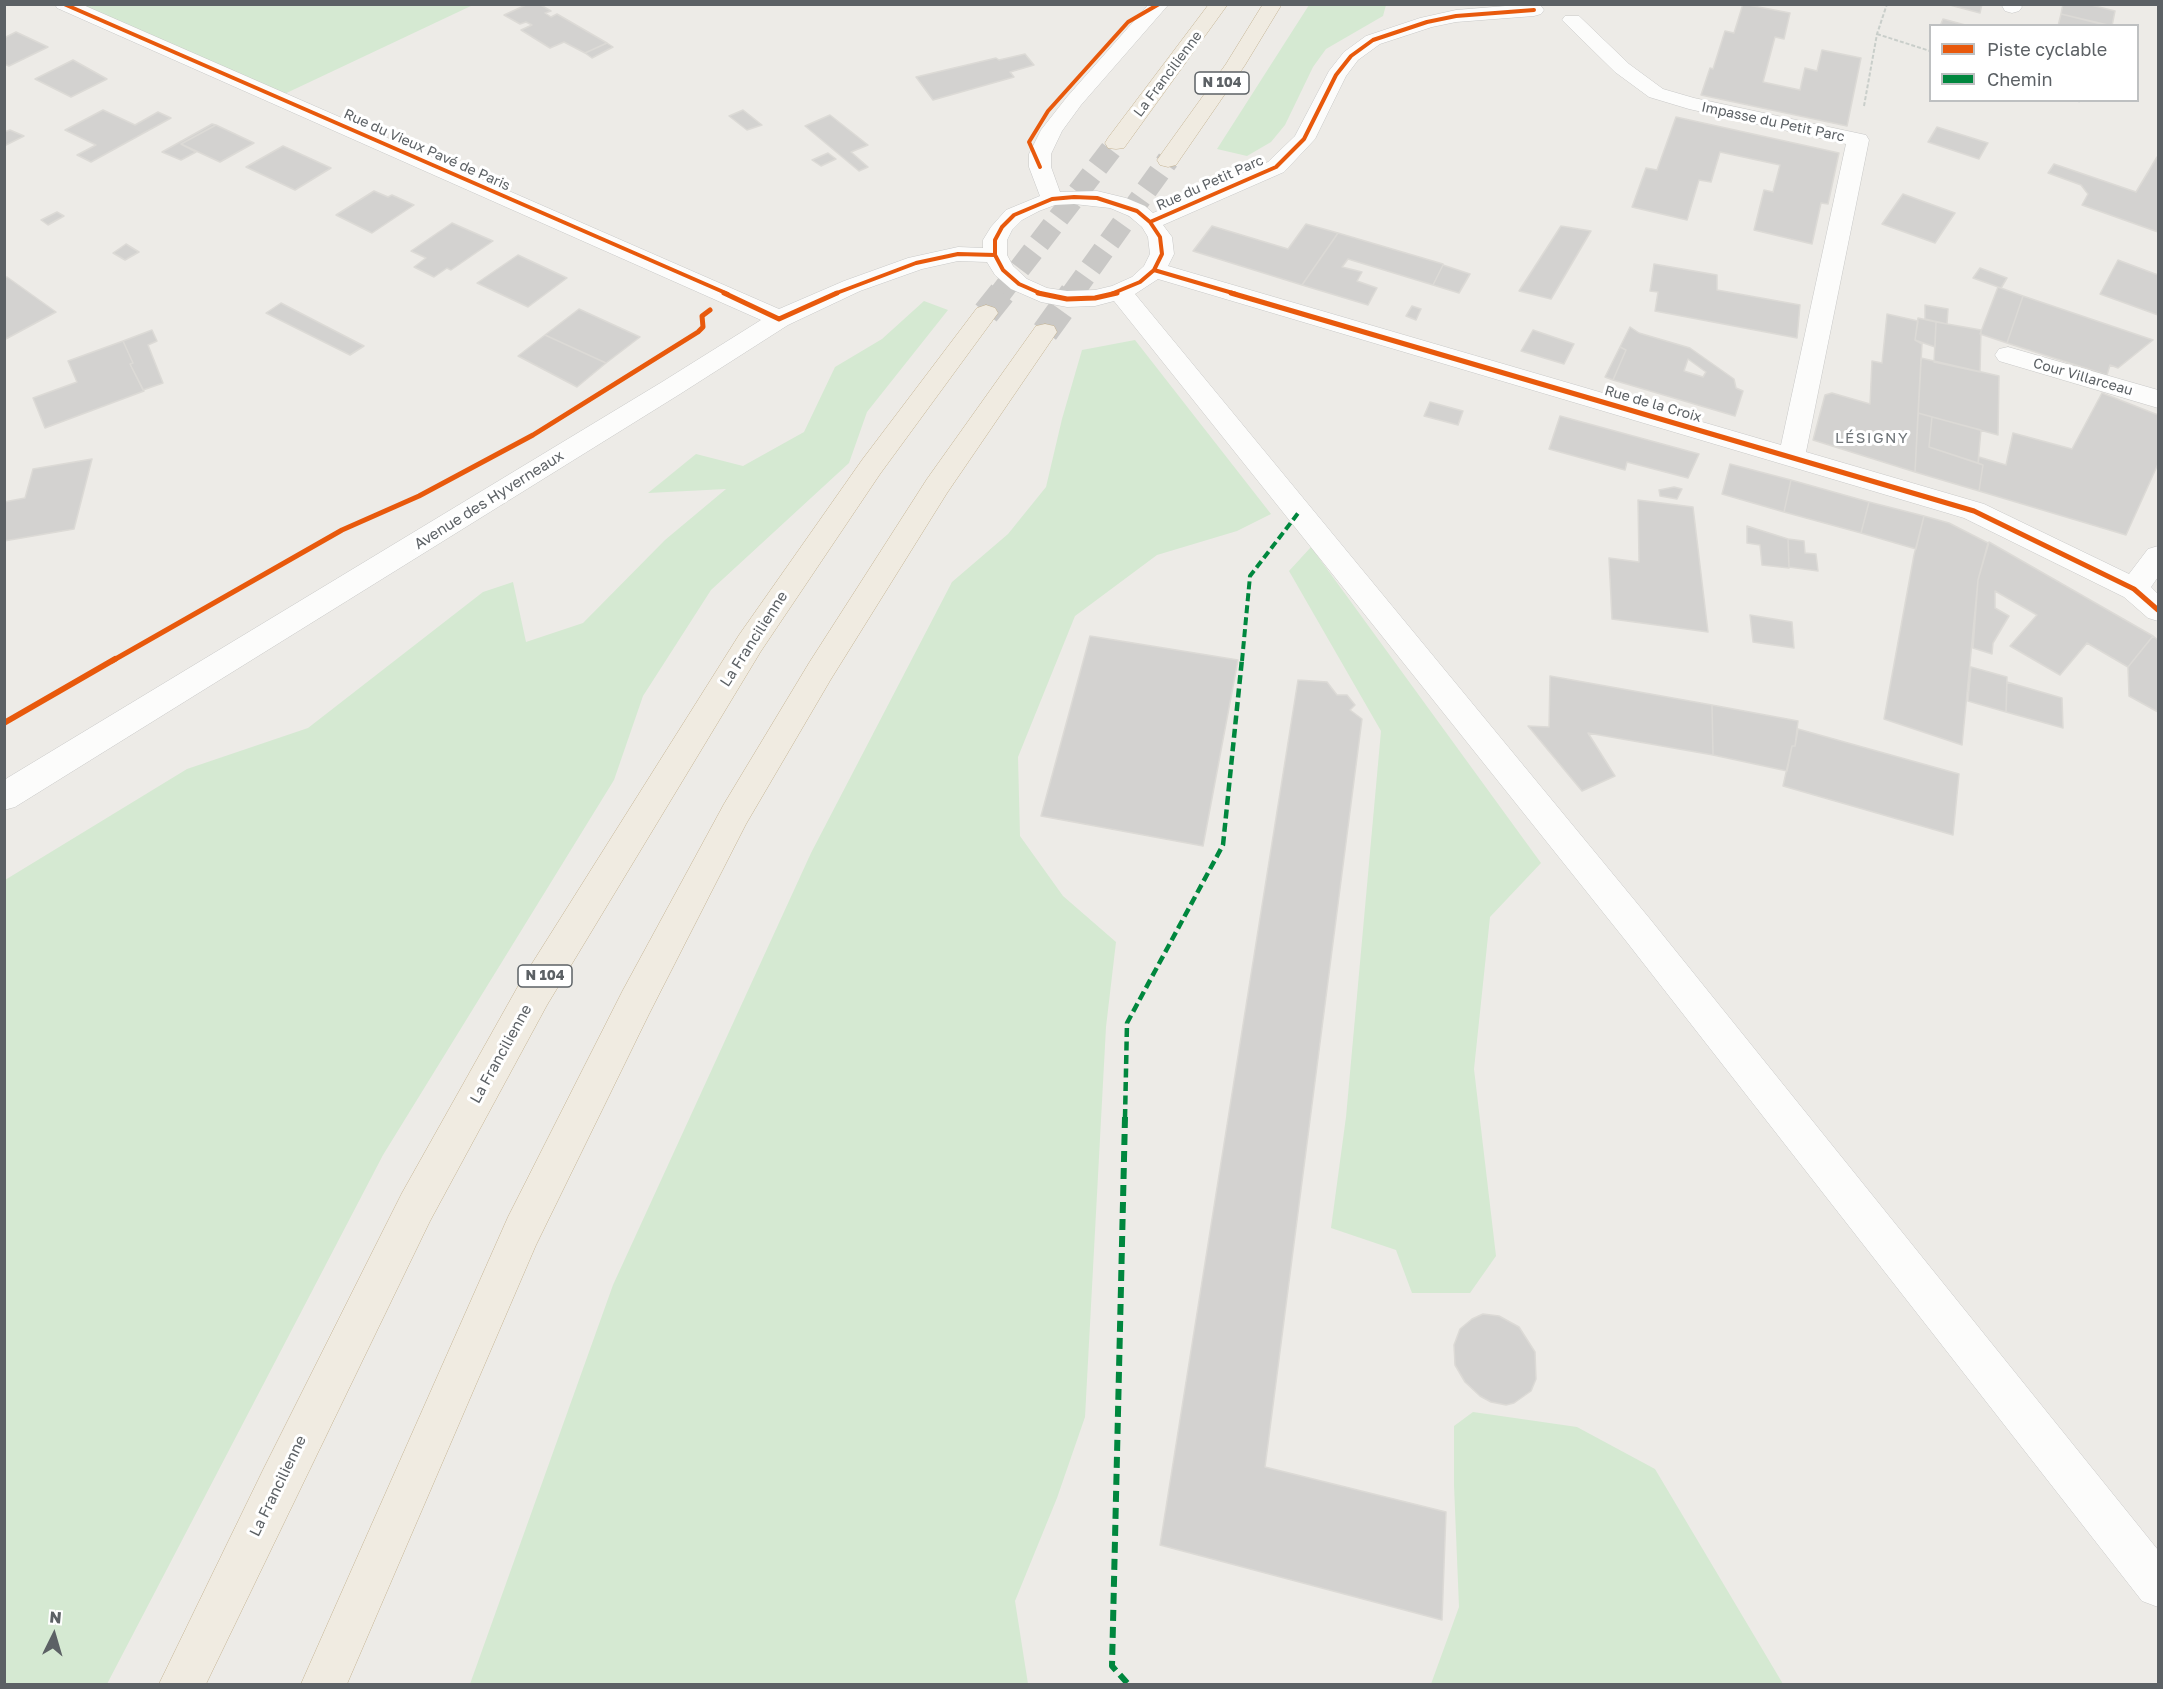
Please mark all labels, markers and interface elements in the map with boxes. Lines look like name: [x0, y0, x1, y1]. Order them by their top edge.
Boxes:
legend: [1929, 24, 2139, 102]
street label: La Francilienne: [1130, 28, 1206, 120]
text: Piste cyclable: [1987, 38, 2107, 60]
text: Chemin: [1987, 68, 2053, 90]
road number: N 104: [1195, 72, 1249, 94]
street label: Impasse du Petit Parc: [1700, 99, 1846, 145]
street label: Rue du Vieux Pavé de Paris: [341, 106, 513, 194]
street label: Rue du Petit Parc: [1154, 152, 1266, 214]
street label: Cour Villarceau: [2031, 355, 2135, 399]
street label: Rue de la Croix: [1603, 382, 1703, 426]
district label: LÉSIGNY: [1835, 429, 1909, 447]
street label: Avenue des Hyverneaux: [411, 447, 567, 553]
street label: La Francilienne: [716, 588, 792, 690]
road number: N 104: [518, 965, 572, 987]
street label: La Francilienne: [466, 1001, 536, 1107]
street label: La Francilienne: [246, 1433, 310, 1539]
north arrow: [24, 1605, 84, 1665]
text: N: [49, 1607, 62, 1628]

